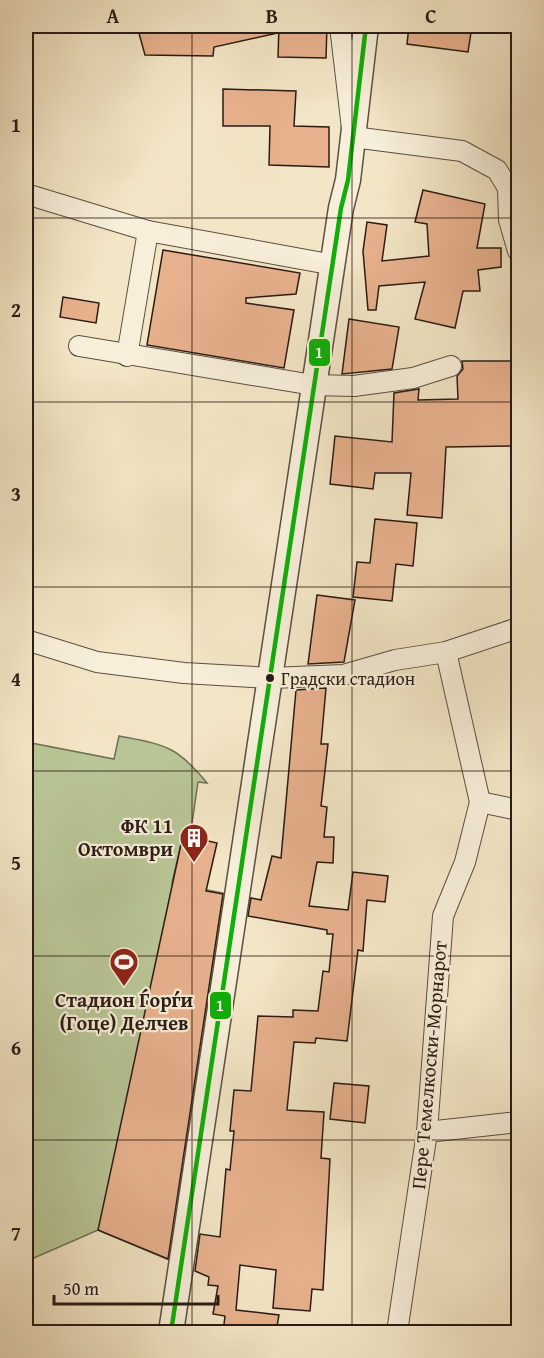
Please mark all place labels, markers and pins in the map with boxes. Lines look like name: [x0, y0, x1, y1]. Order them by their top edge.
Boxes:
place label: Градски стадион: [281, 665, 415, 692]
marker: Градски стадион: [264, 672, 276, 684]
place label: ФК 11 Октомври: [78, 811, 173, 863]
building icon: ФК 11 Октомври: [178, 822, 210, 864]
sports icon: Стадион Ѓорѓи (Гоце) Делчев: [108, 946, 140, 988]
place label: Стадион Ѓорѓи (Гоце) Делчев: [55, 985, 194, 1037]

